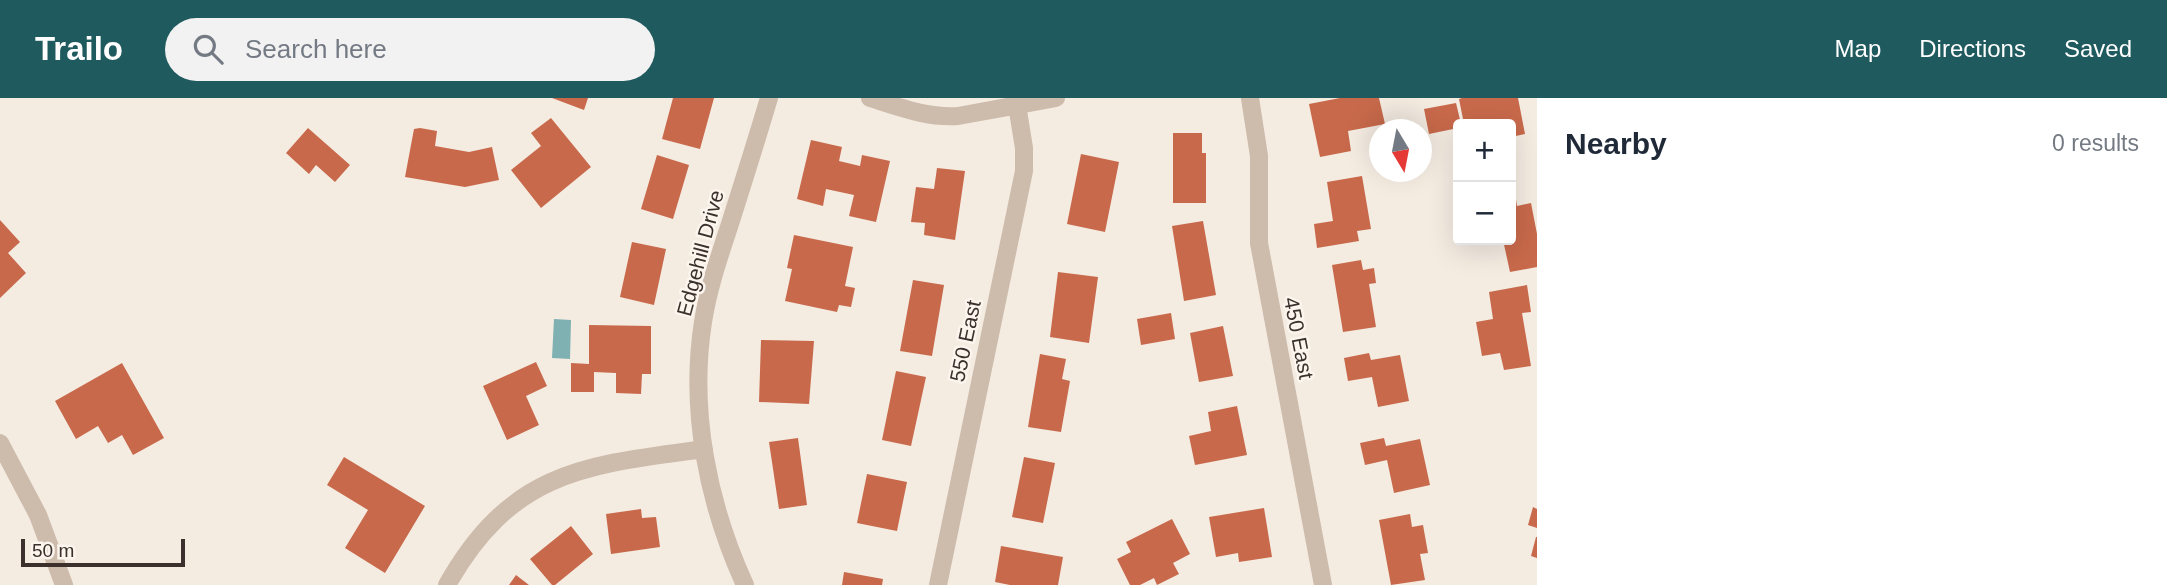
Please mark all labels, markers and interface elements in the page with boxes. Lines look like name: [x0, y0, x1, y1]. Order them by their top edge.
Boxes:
search box: [165, 18, 655, 81]
text: Trailo: [35, 30, 123, 67]
icon: search: [189, 30, 227, 68]
text: Search here: [245, 34, 387, 64]
text: Map: [1835, 35, 1881, 62]
text: Directions: [1919, 35, 2026, 62]
text: Saved: [2064, 35, 2132, 62]
north arrow: [1369, 119, 1432, 182]
map controls: [1453, 119, 1516, 245]
button: +: [1453, 119, 1516, 182]
text: Nearby: [1565, 127, 1667, 160]
text: 0 results: [2052, 130, 2139, 156]
button: −: [1453, 182, 1516, 245]
street label: Edgehill Drive: [672, 187, 728, 319]
street label: 450 East: [1280, 295, 1318, 381]
street label: 550 East: [945, 298, 985, 384]
scale bar: [21, 536, 186, 568]
text: 50 m: [32, 540, 74, 561]

